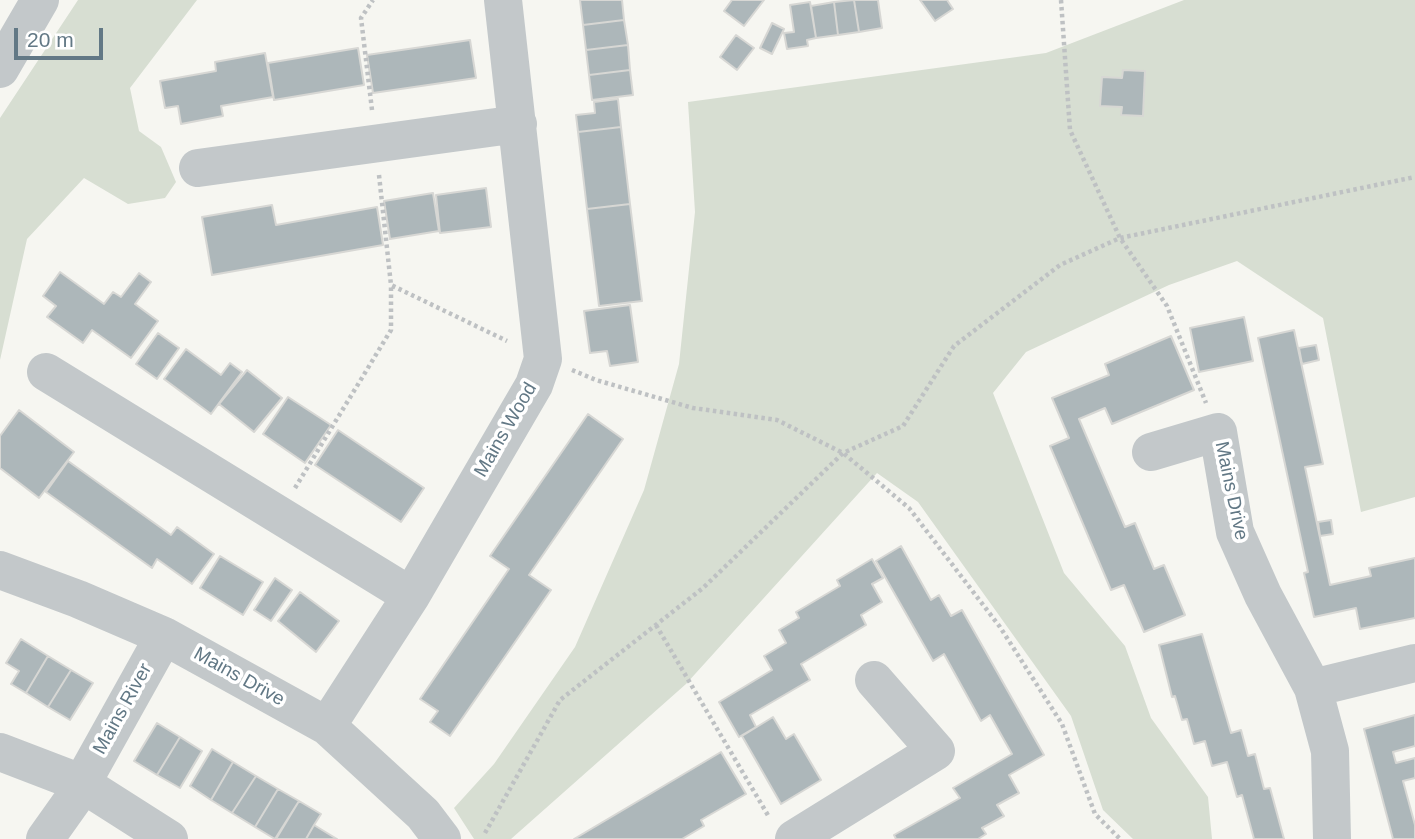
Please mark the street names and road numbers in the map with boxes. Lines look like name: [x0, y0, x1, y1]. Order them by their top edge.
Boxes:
street label: Mains Wood: [470, 379, 542, 481]
street label: Mains Drive: [1209, 440, 1253, 542]
street label: Mains Drive: [190, 643, 288, 711]
street label: Mains River: [89, 660, 157, 758]

